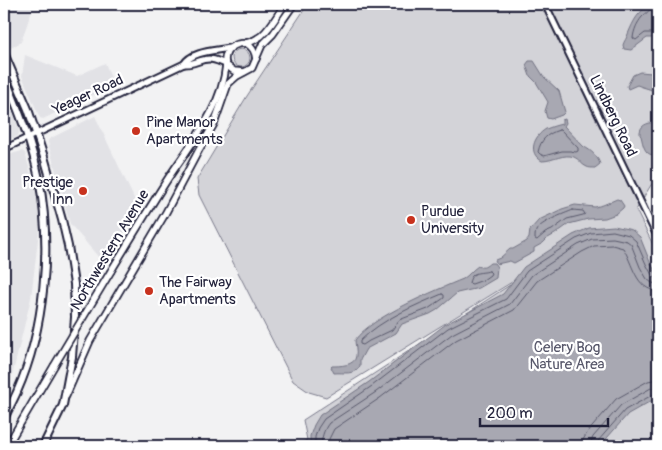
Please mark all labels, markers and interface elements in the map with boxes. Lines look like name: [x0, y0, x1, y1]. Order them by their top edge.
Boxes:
street label: Yeager Road: [49, 70, 126, 120]
street label: Lindberg Road: [585, 72, 641, 160]
place label: Pine Manor Apartments: [146, 113, 223, 149]
marker: Pine Manor Apartments: [130, 125, 142, 137]
place label: Prestige Inn: [22, 173, 74, 209]
marker: Prestige Inn: [77, 185, 89, 197]
street label: Northwestern Avenue: [66, 186, 154, 314]
place label: Purdue University: [421, 202, 484, 238]
marker: Purdue University: [405, 214, 417, 226]
place label: The Fairway Apartments: [159, 273, 236, 309]
marker: The Fairway Apartments: [143, 285, 155, 297]
park label: Celery Bog Nature Area: [529, 338, 605, 374]
scale bar: [480, 395, 607, 427]
text: 200 m: [487, 404, 532, 423]

